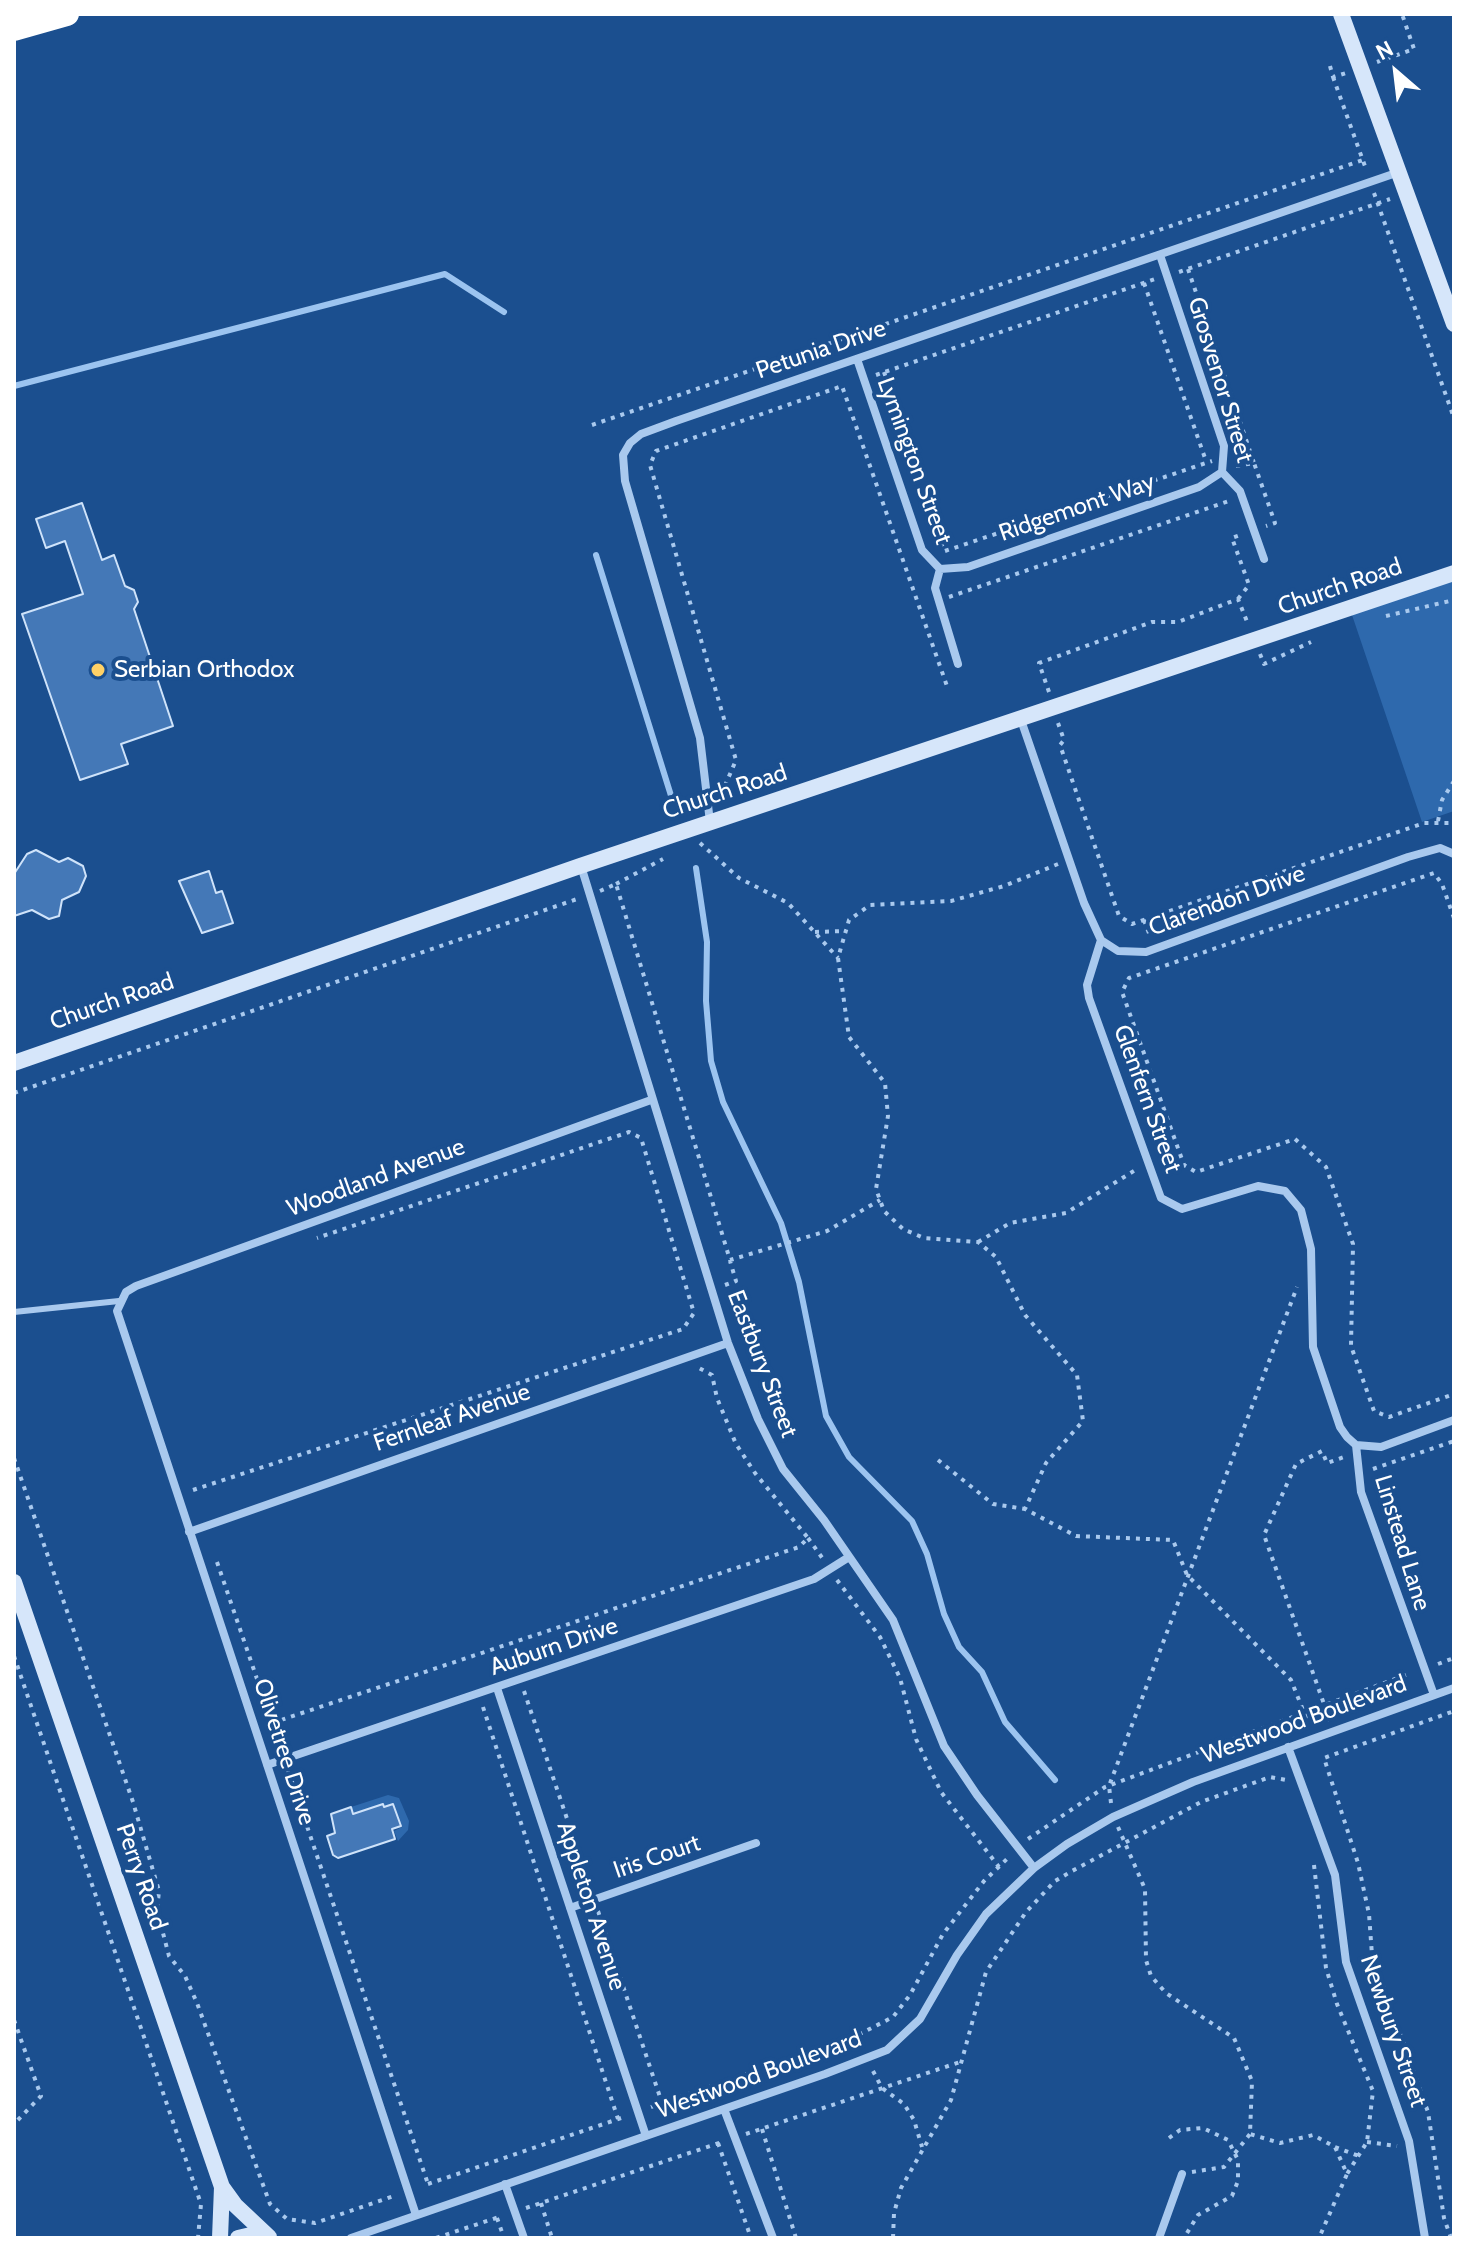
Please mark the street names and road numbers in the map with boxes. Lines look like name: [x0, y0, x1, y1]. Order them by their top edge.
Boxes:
street label: Grosvenor Street: [1181, 294, 1259, 466]
street label: Petunia Drive: [752, 314, 890, 386]
street label: Lymington Street: [870, 374, 958, 548]
street label: Ridgemont Way: [995, 468, 1159, 548]
street label: Church Road: [1274, 552, 1406, 622]
street label: Church Road: [659, 758, 791, 826]
street label: Clarendon Drive: [1145, 859, 1309, 943]
street label: Church Road: [46, 967, 178, 1037]
street label: Glenfern Street: [1107, 1021, 1187, 1177]
street label: Woodland Avenue: [283, 1133, 469, 1223]
street label: Eastbury Street: [721, 1286, 803, 1442]
street label: Fernleaf Avenue: [370, 1378, 534, 1458]
street label: Linstead Lane: [1368, 1472, 1436, 1614]
street label: Auburn Drive: [486, 1612, 622, 1682]
street label: Westwood Boulevard: [1198, 1670, 1410, 1770]
street label: Olivetree Drive: [247, 1675, 321, 1829]
street label: Appleton Avenue: [550, 1818, 632, 1994]
street label: Perry Road: [109, 1820, 173, 1934]
street label: Iris Court: [610, 1829, 704, 1885]
street label: Newbury Street: [1354, 1951, 1432, 2111]
street label: Westwood Boulevard: [653, 2025, 865, 2125]

